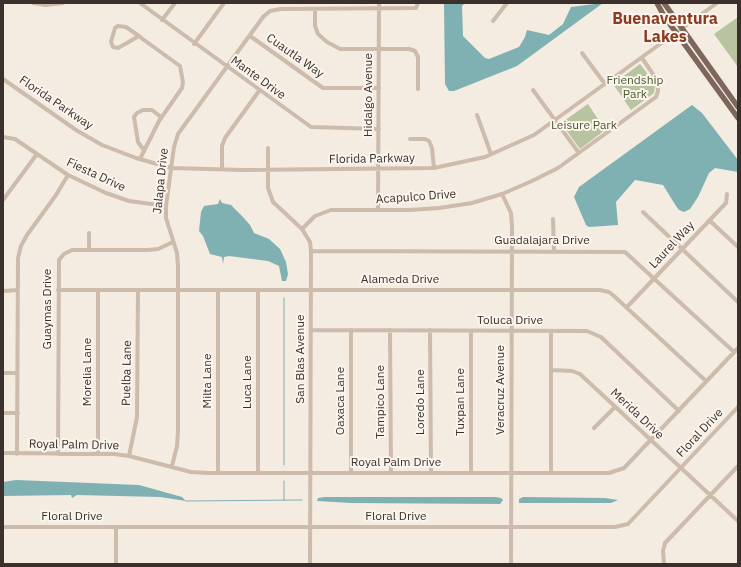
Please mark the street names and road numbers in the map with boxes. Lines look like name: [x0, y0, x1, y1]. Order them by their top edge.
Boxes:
street label: Cuautla Way: [263, 31, 327, 81]
street label: Mante Drive: [228, 53, 288, 103]
street label: Hidalgo Avenue: [362, 53, 376, 137]
street label: Florida Parkway: [16, 73, 96, 133]
street label: Jalapa Drive: [150, 147, 172, 215]
street label: Florida Parkway: [329, 151, 415, 167]
street label: Fiesta Drive: [64, 155, 128, 195]
street label: Acapulco Drive: [375, 187, 457, 207]
street label: Laurel Way: [647, 218, 697, 272]
street label: Guadalajara Drive: [494, 234, 590, 248]
street label: Guaymas Drive: [41, 269, 55, 349]
street label: Alameda Drive: [361, 273, 439, 287]
street label: San Blas Avenue: [294, 314, 308, 404]
street label: Toluca Drive: [477, 314, 543, 328]
street label: Morelia Lane: [81, 338, 95, 406]
street label: Puelba Lane: [119, 340, 135, 406]
street label: Veracruz Avenue: [494, 345, 508, 435]
street label: Milta Lane: [201, 353, 215, 409]
street label: Luca Lane: [241, 355, 255, 409]
street label: Tampico Lane: [374, 365, 388, 439]
street label: Oaxaca Lane: [334, 367, 348, 435]
street label: Tuxpan Lane: [454, 368, 468, 436]
street label: Loredo Lane: [414, 369, 428, 435]
street label: Merida Drive: [607, 386, 667, 442]
street label: Floral Drive: [674, 406, 726, 460]
street label: Royal Palm Drive: [29, 437, 119, 453]
street label: Royal Palm Drive: [351, 456, 441, 470]
street label: Floral Drive: [41, 510, 103, 524]
street label: Floral Drive: [365, 510, 427, 524]

